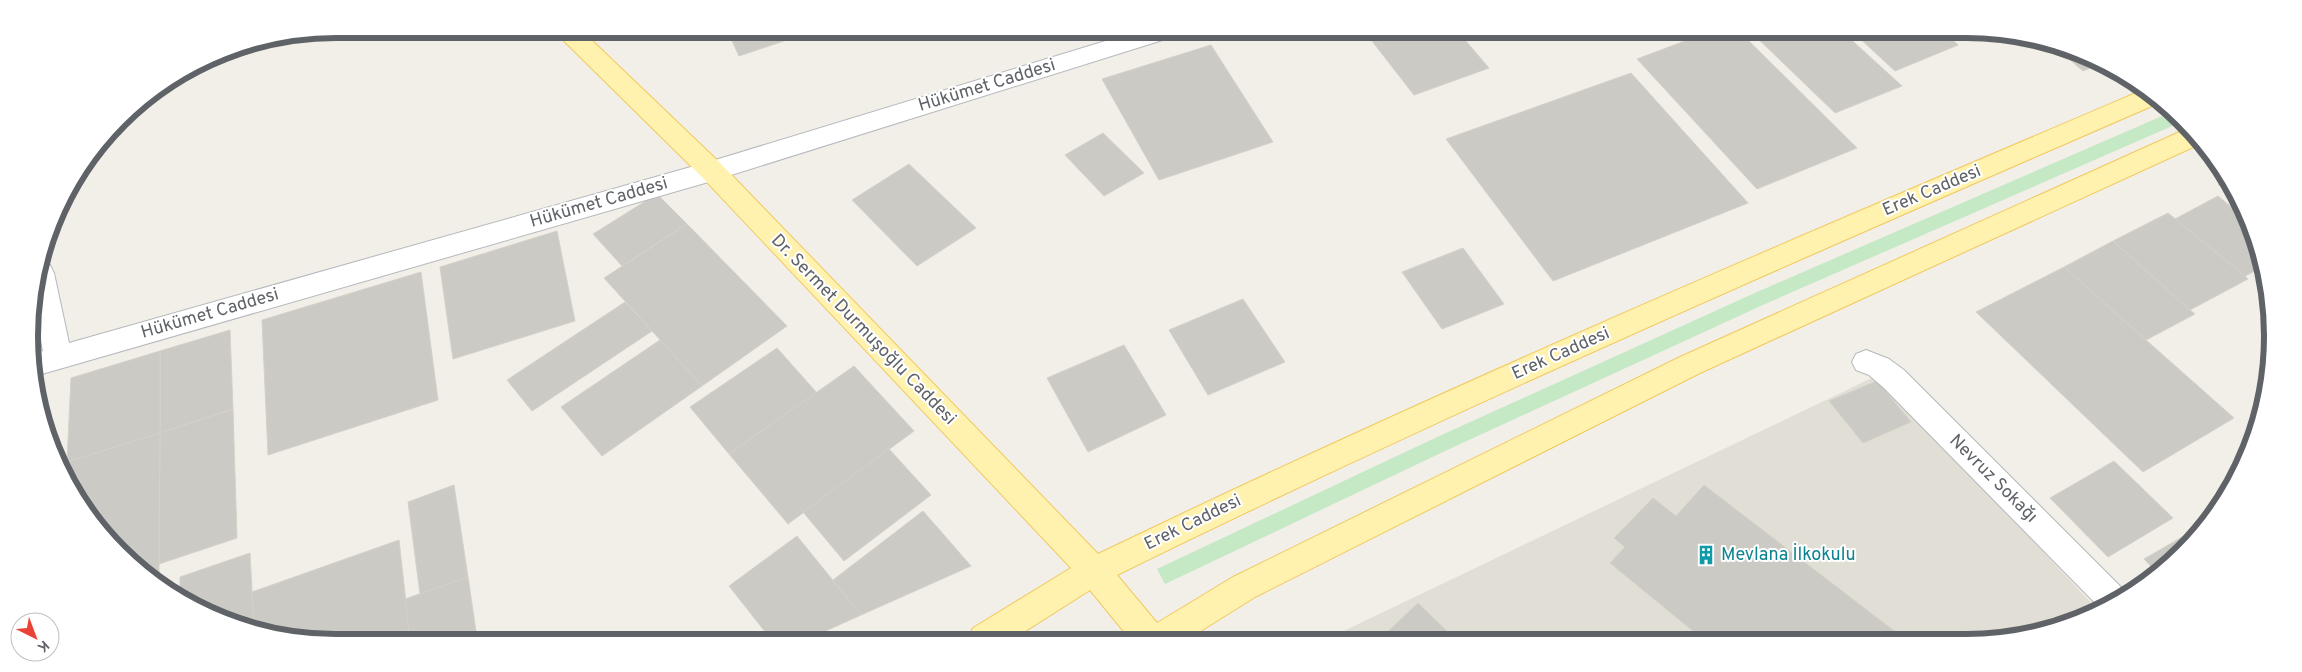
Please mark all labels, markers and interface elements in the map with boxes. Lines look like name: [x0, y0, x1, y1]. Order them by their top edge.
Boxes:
street label: Hükümet Caddesi: [916, 54, 1058, 118]
street label: Erek Caddesi: [1879, 160, 1985, 222]
street label: Hükümet Caddesi: [527, 172, 671, 234]
street label: Dr. Sermet Durmuşoğlu Caddesi: [765, 230, 961, 430]
street label: Hükümet Caddesi: [138, 283, 282, 345]
street label: Erek Caddesi: [1508, 322, 1614, 386]
street label: Nevruz Sokağı: [1944, 430, 2042, 528]
street label: Erek Caddesi: [1141, 490, 1245, 556]
place label: Mevlana İlkokulu: [1721, 542, 1856, 567]
building icon: Mevlana İlkokulu: [1695, 544, 1717, 566]
north arrow: [10, 612, 60, 662]
text: K: [33, 636, 52, 655]

